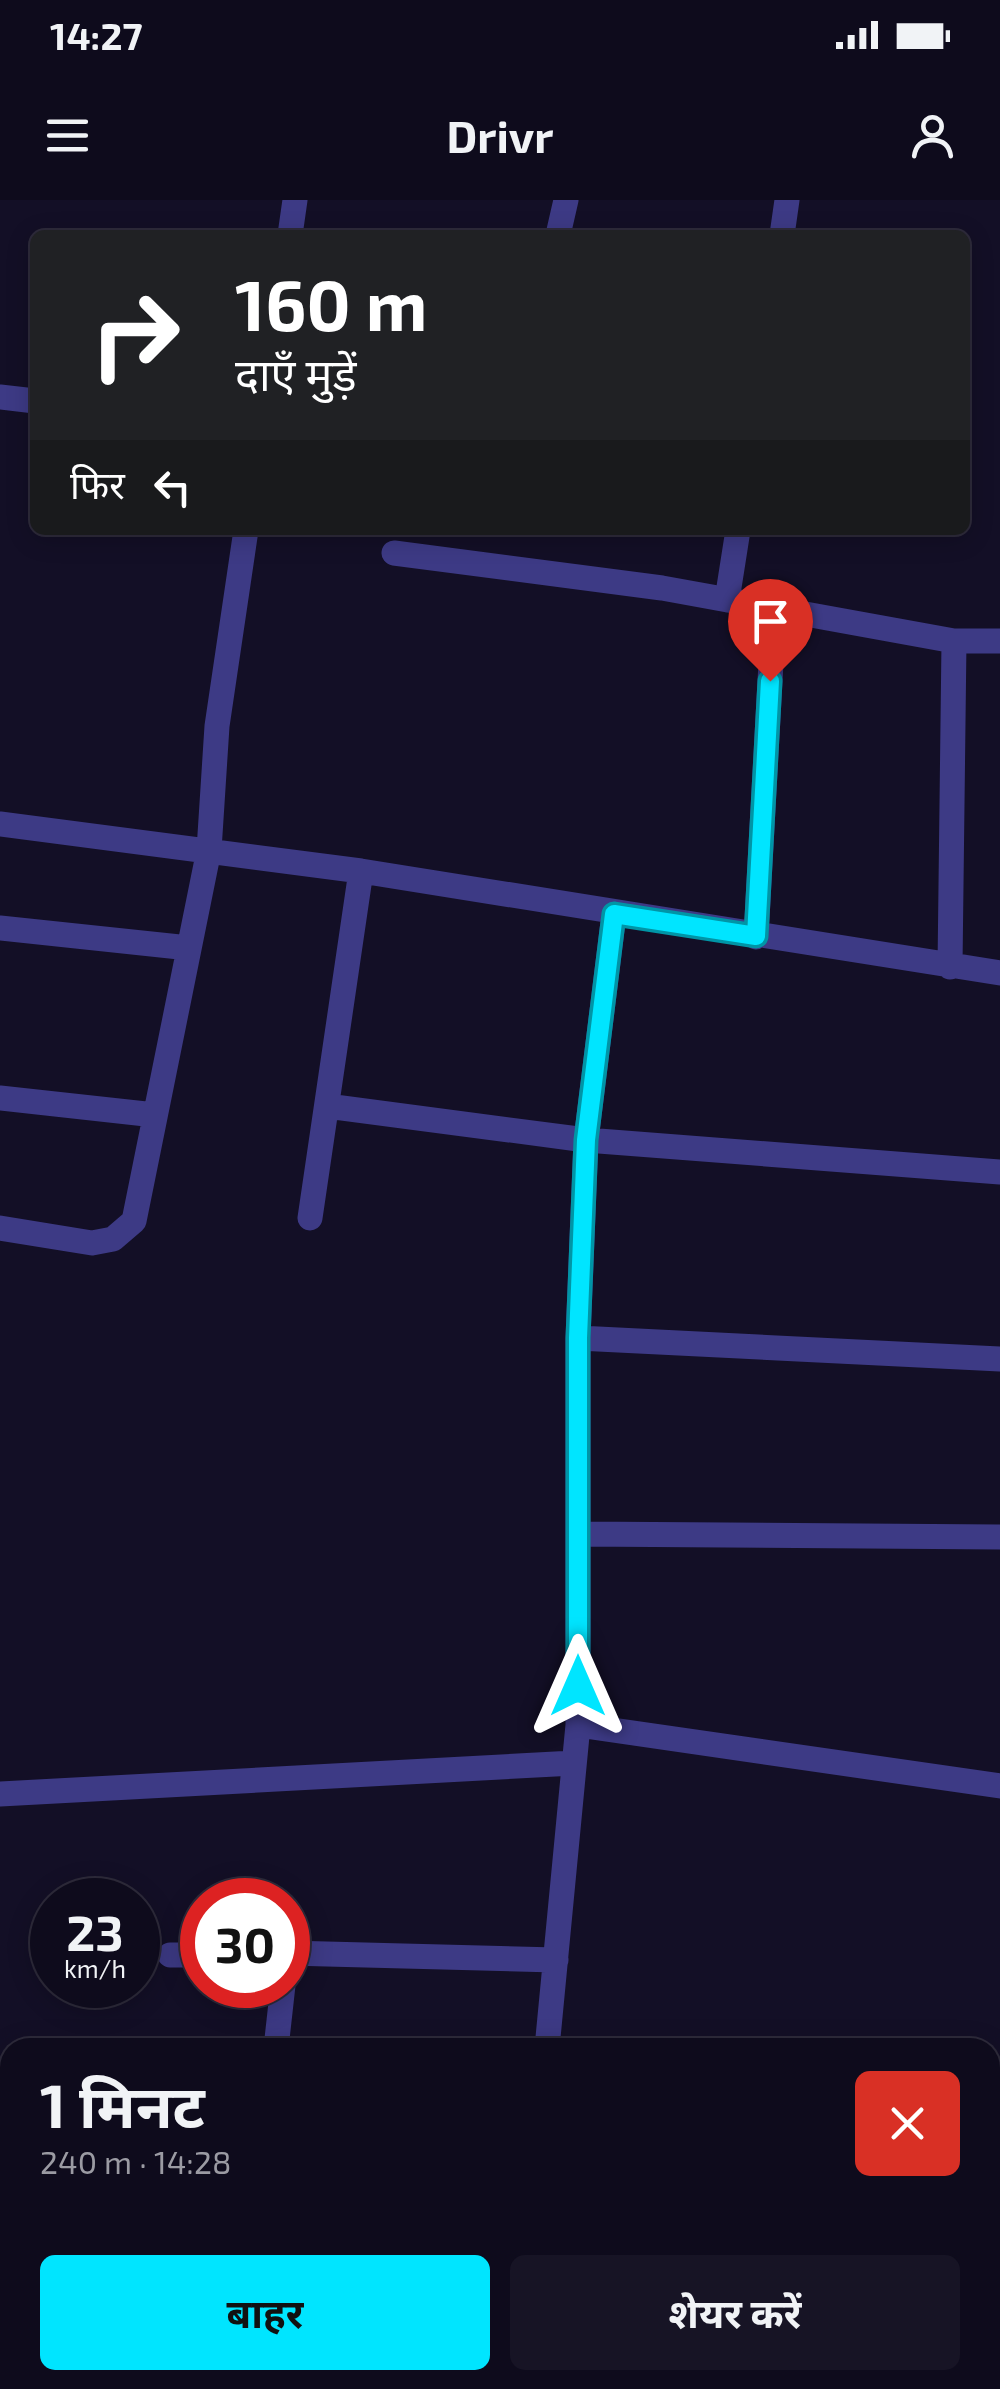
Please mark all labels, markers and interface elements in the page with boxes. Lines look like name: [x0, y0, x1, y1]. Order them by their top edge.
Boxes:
text: 14:27: [50, 12, 143, 58]
icon: menu: [40, 108, 95, 163]
text: Drivr: [446, 108, 554, 162]
icon: person: [905, 108, 960, 163]
text: 160 m: [235, 261, 428, 345]
icon: right: [70, 270, 200, 400]
text: दाएँ मुड़ें: [235, 346, 356, 400]
icon: left: [145, 460, 200, 515]
text: फिर: [70, 461, 125, 507]
pin: [728, 579, 813, 682]
icon: arrive: [743, 594, 798, 649]
position arrow: [526, 1634, 630, 1738]
speed limit sign: 30: [180, 1878, 310, 2008]
text: 23: [66, 1901, 124, 1961]
text: km/h: [64, 1953, 126, 1983]
text: 1 मिनट: [40, 2068, 205, 2140]
button: close: [855, 2071, 960, 2176]
text: 240 m · 14:28: [40, 2142, 231, 2180]
button: बाहर: [40, 2255, 490, 2370]
button: शेयर करें: [510, 2255, 960, 2370]

